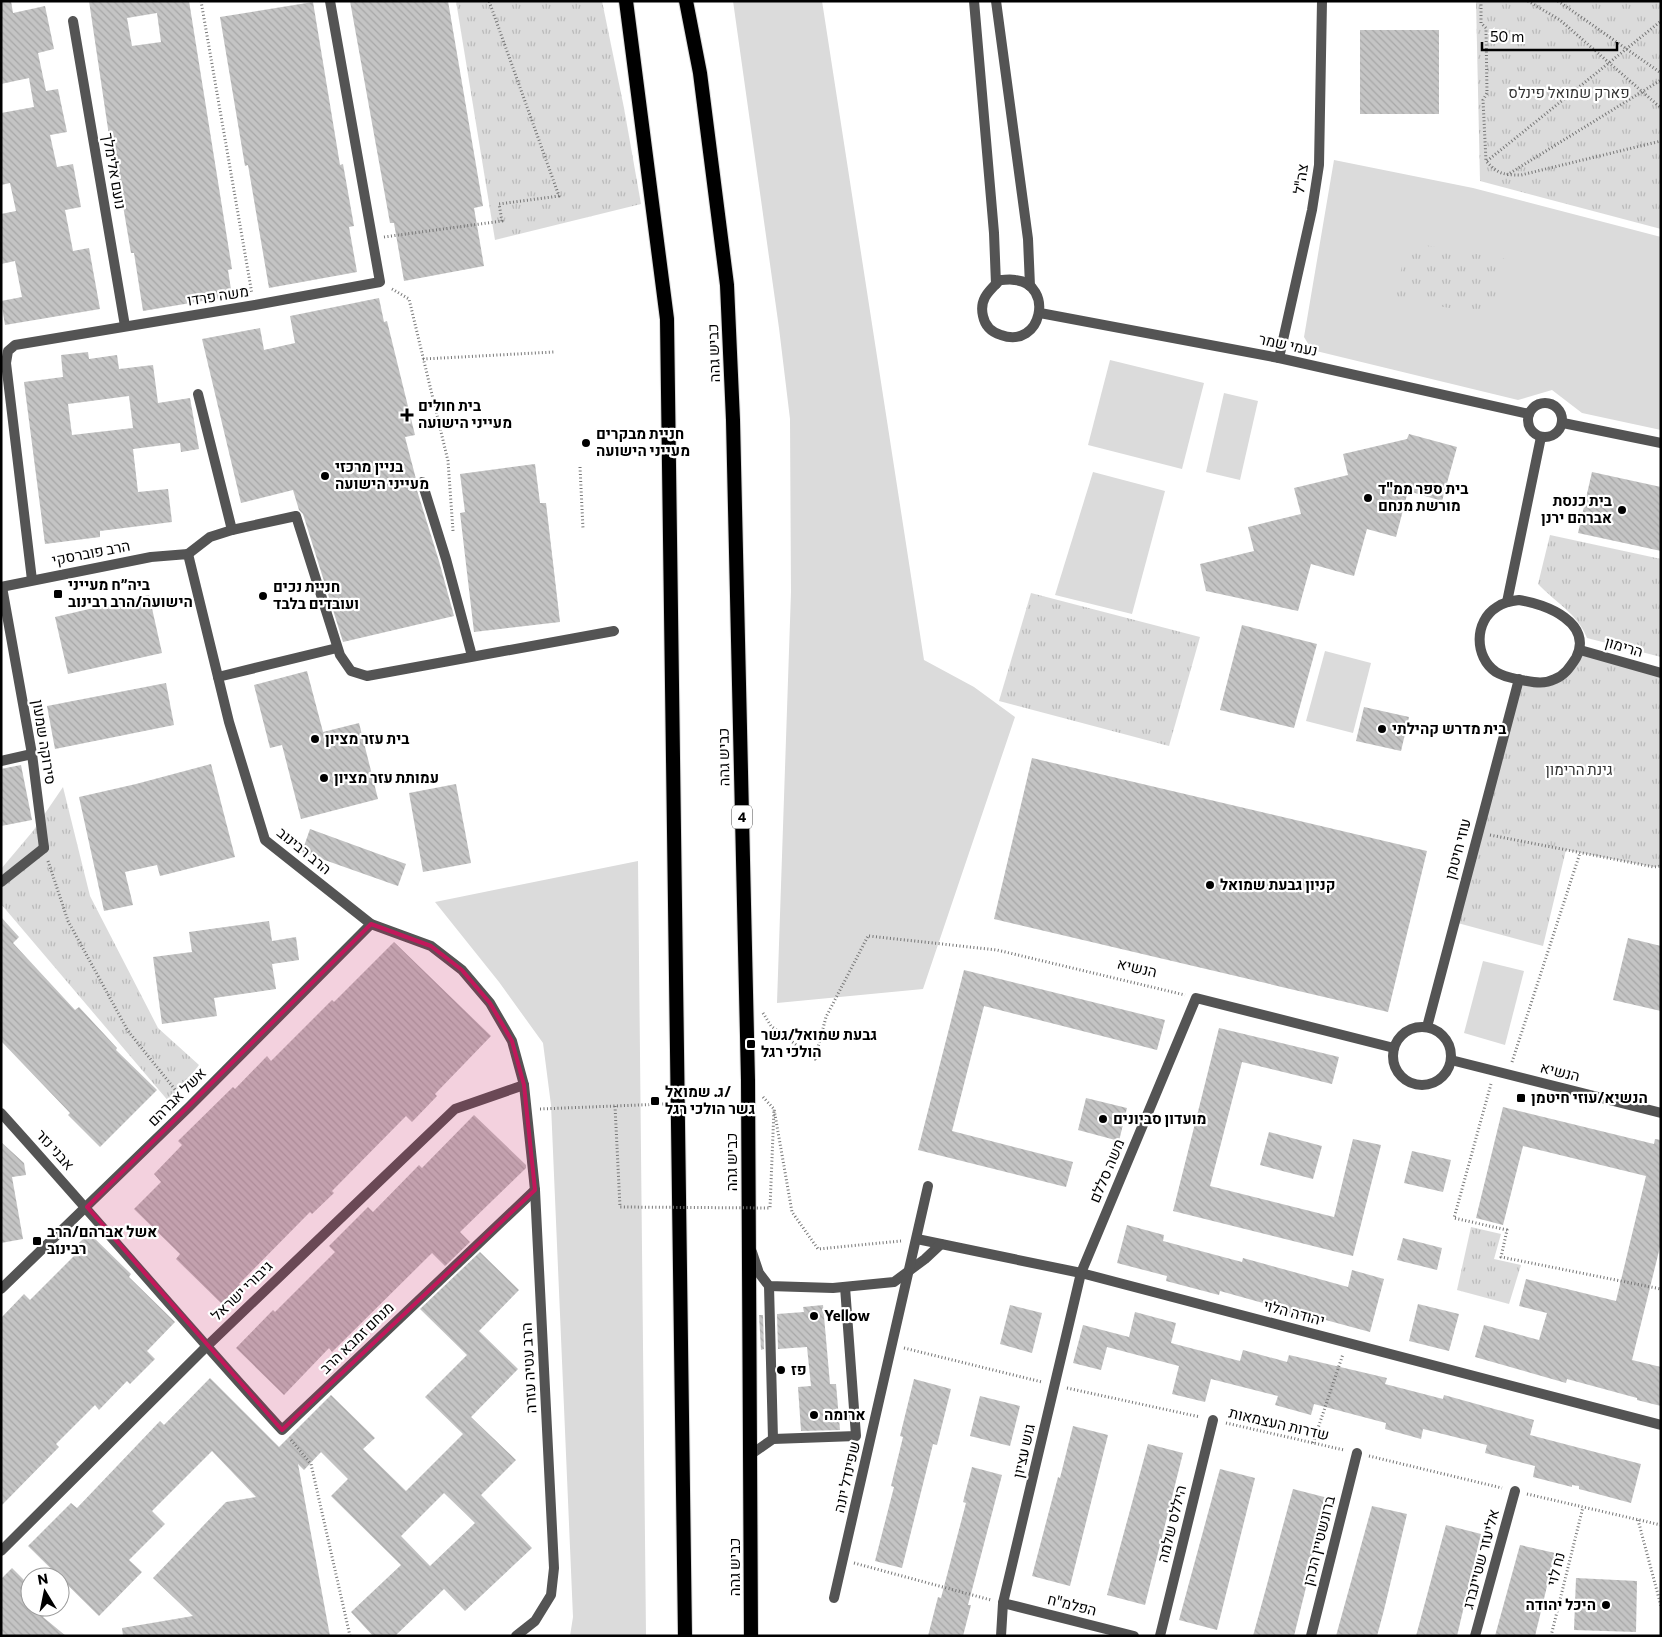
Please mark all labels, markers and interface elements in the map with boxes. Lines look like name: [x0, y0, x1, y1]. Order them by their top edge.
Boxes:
scale bar: [1482, 20, 1617, 52]
text: 50 m: [1490, 27, 1524, 45]
park label: פארק שמואל פינלס: [1508, 83, 1630, 101]
street label: נועם אלימלך: [99, 131, 131, 211]
street label: צה"ל: [1289, 163, 1311, 195]
street label: משה פרדו: [186, 281, 250, 309]
street label: כביש גהה: [703, 323, 723, 383]
street label: נעמי שמר: [1257, 329, 1319, 359]
place label: בית חולים מעייני הישועה: [418, 396, 512, 431]
marker: בית חולים מעייני הישועה: [400, 408, 414, 422]
place label: חניית מבקרים מעייני הישועה: [596, 424, 690, 459]
marker: חניית מבקרים מעייני הישועה: [580, 437, 592, 449]
place label: בניין מרכזי מעייני הישועה: [335, 457, 429, 492]
marker: בניין מרכזי מעייני הישועה: [319, 470, 331, 482]
place label: בית ספר ממ"ד מורשת מנחם: [1378, 479, 1469, 514]
place label: בית כנסת אברהם ירנן: [1541, 491, 1612, 526]
marker: בית ספר ממ"ד מורשת מנחם: [1362, 492, 1374, 504]
marker: בית כנסת אברהם ירנן: [1616, 504, 1628, 516]
street label: הרב פוברסקי: [50, 536, 132, 568]
place label: ביה״ח מעייני הישועה/הרב רבינוב: [68, 575, 193, 610]
place label: חניית נכים ועובדים בלבד: [273, 577, 359, 612]
marker: ביה״ח מעייני הישועה/הרב רבינוב: [52, 588, 64, 600]
marker: חניית נכים ועובדים בלבד: [257, 590, 269, 602]
street label: הרימון: [1603, 632, 1645, 660]
street label: סירוקה שמעון: [29, 698, 61, 786]
place label: בית מדרש קהילתי: [1392, 719, 1506, 737]
marker: בית מדרש קהילתי: [1376, 723, 1388, 735]
street label: כביש גהה: [713, 728, 733, 787]
place label: בית עזר מציון: [325, 729, 410, 747]
marker: בית עזר מציון: [309, 733, 321, 745]
park label: גינת הרימון: [1546, 760, 1613, 778]
place label: עמותת עזר מציון: [334, 768, 439, 786]
marker: עמותת עזר מציון: [318, 772, 330, 784]
road number: 4: [732, 806, 752, 829]
street label: עוזי חיטמן: [1440, 816, 1474, 881]
street label: הרב רבינוב: [274, 823, 335, 878]
place label: קניון גבעת שמואל: [1220, 875, 1336, 893]
marker: קניון גבעת שמואל: [1204, 879, 1216, 891]
street label: הנשיא: [1116, 954, 1159, 980]
place label: גבעת שמואל/גשר הולכי רגל: [761, 1025, 877, 1060]
marker: גבעת שמואל/גשר הולכי רגל: [745, 1038, 757, 1050]
street label: הנשיא: [1539, 1057, 1582, 1085]
street label: אשל אברהם: [143, 1063, 209, 1129]
place label: ג. שמואל/ גשר הולכי רגל: [665, 1082, 755, 1117]
place label: הנשיא/עוזי חיטמן: [1531, 1088, 1648, 1106]
marker: הנשיא/עוזי חיטמן: [1515, 1092, 1527, 1104]
marker: ג. שמואל/ גשר הולכי רגל: [649, 1095, 661, 1107]
place label: מועדון סביונים: [1113, 1109, 1206, 1127]
marker: מועדון סביונים: [1097, 1113, 1109, 1125]
street label: אבני נזר: [33, 1125, 79, 1173]
street label: כביש גהה: [722, 1133, 740, 1191]
street label: משה סללם: [1085, 1136, 1128, 1205]
place label: אשל אברהם/הרב רבינוב: [47, 1222, 157, 1257]
marker: אשל אברהם/הרב רבינוב: [31, 1235, 43, 1247]
street label: גיבורי ישראל: [207, 1256, 276, 1324]
street label: יהודה הלוי: [1262, 1295, 1327, 1329]
street label: מנחם זמבא הרב: [316, 1298, 397, 1377]
place label: Yellow: [824, 1306, 870, 1324]
marker: Yellow: [808, 1310, 820, 1322]
street label: הרב עטיה עזרה: [517, 1322, 539, 1414]
place label: פז: [791, 1360, 807, 1378]
marker: פז: [775, 1364, 787, 1376]
street label: שדרות העצמאות: [1227, 1403, 1331, 1443]
place label: ארומה: [824, 1405, 866, 1423]
marker: ארומה: [808, 1409, 820, 1421]
street label: גוש עציון: [1008, 1422, 1038, 1480]
street label: שפינדל יונה: [829, 1439, 863, 1514]
street label: היללס שלמה: [1153, 1483, 1189, 1564]
street label: ברונשטיין הכהן: [1298, 1494, 1338, 1588]
street label: אליעזר שטיינברג: [1458, 1507, 1502, 1611]
street label: כביש גהה: [725, 1538, 743, 1596]
street label: נח לוי: [1542, 1550, 1568, 1587]
north arrow: [20, 1567, 70, 1617]
text: N: [36, 1569, 49, 1588]
street label: הפלמ"ח: [1046, 1589, 1099, 1619]
place label: היכל יהודה: [1525, 1595, 1596, 1613]
marker: היכל יהודה: [1600, 1599, 1612, 1611]

